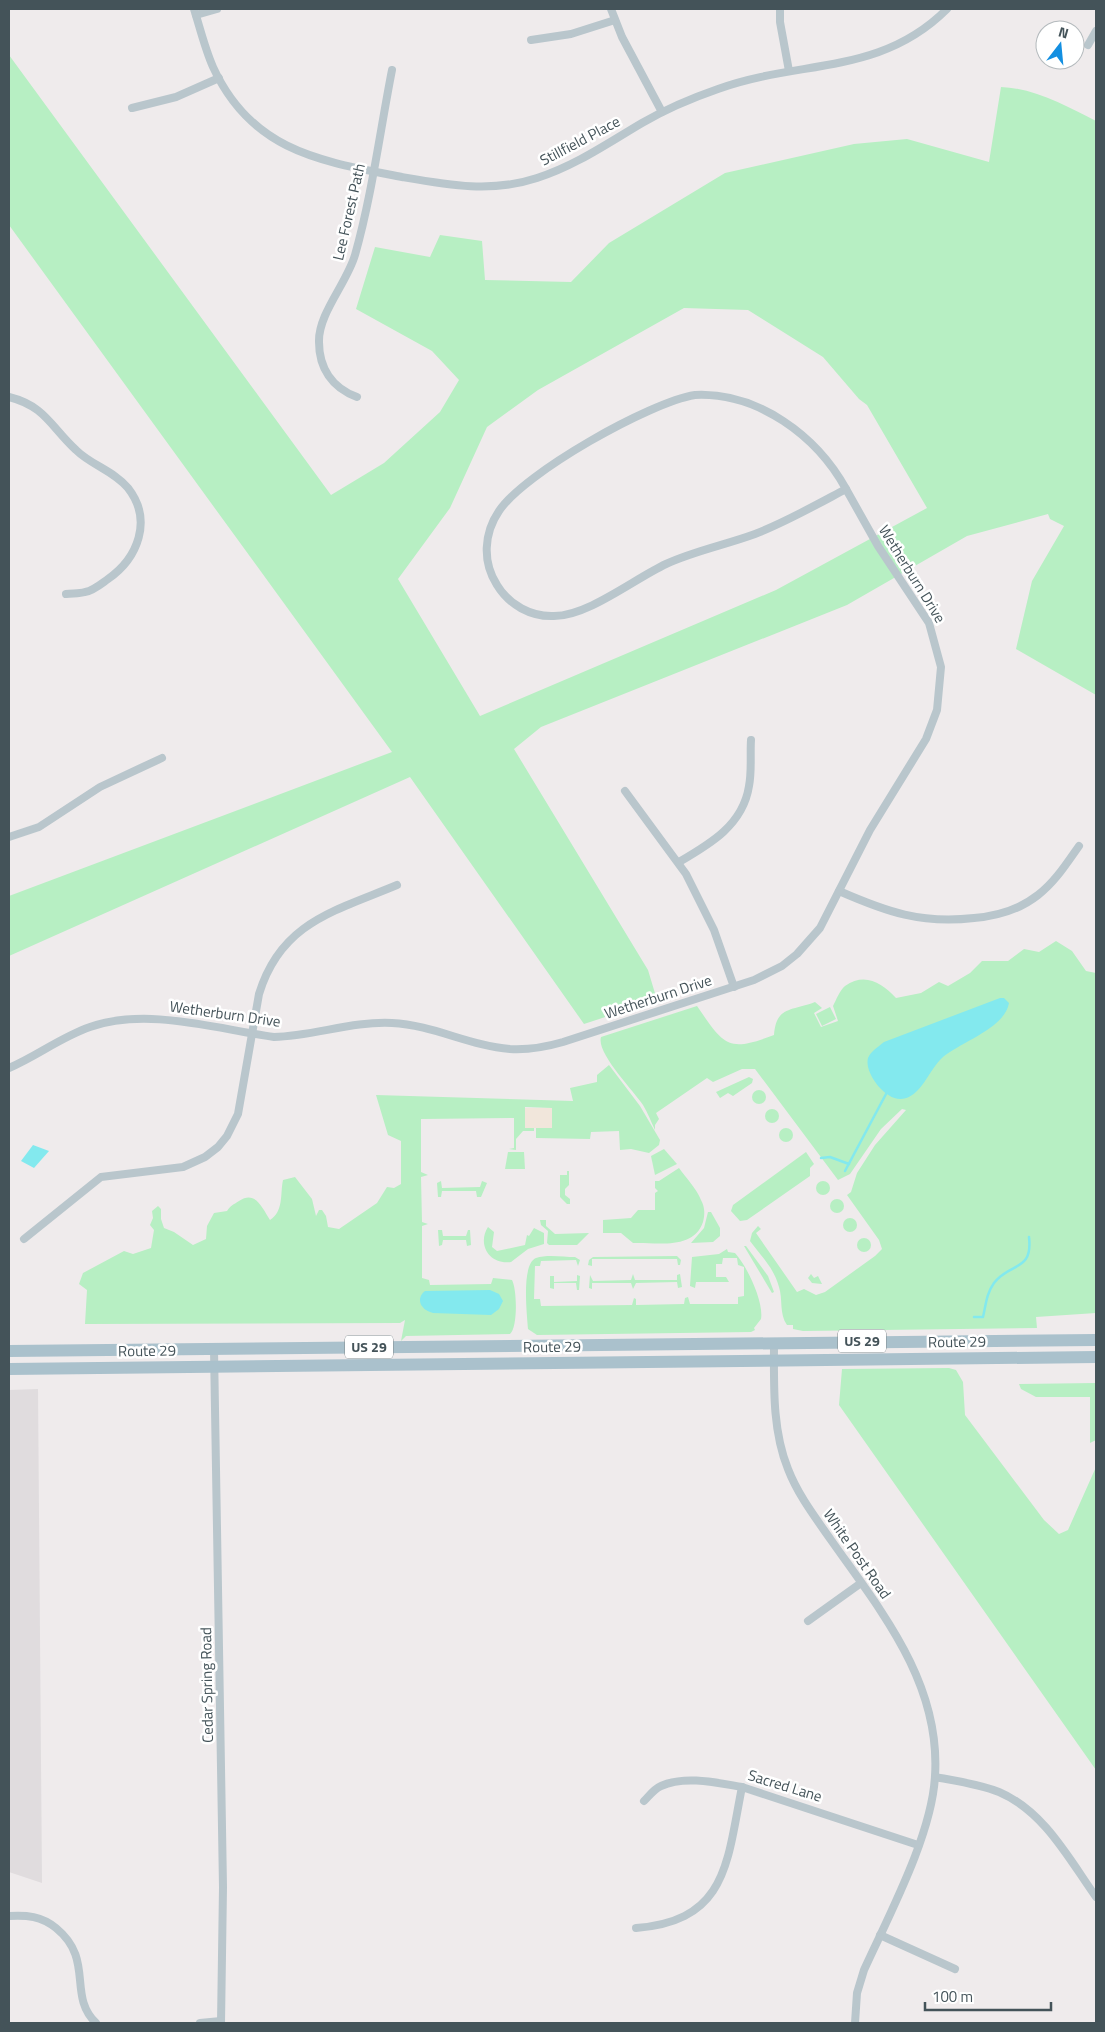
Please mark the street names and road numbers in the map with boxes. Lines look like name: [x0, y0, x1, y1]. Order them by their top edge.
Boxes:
street label: Stillfield Place: [536, 110, 624, 171]
street label: Lee Forest Path: [326, 161, 371, 263]
street label: Wetherburn Drive: [873, 520, 952, 627]
street label: Wetherburn Drive: [601, 968, 715, 1025]
street label: Wetherburn Drive: [168, 994, 282, 1033]
street label: Route 29: [928, 1329, 986, 1354]
road number: US 29: [838, 1330, 886, 1352]
street label: Route 29: [523, 1334, 581, 1359]
road number: US 29: [345, 1335, 393, 1358]
street label: Route 29: [118, 1338, 176, 1363]
street label: White Post Road: [818, 1504, 897, 1604]
street label: Cedar Spring Road: [194, 1627, 219, 1743]
street label: Sacred Lane: [745, 1763, 825, 1808]

